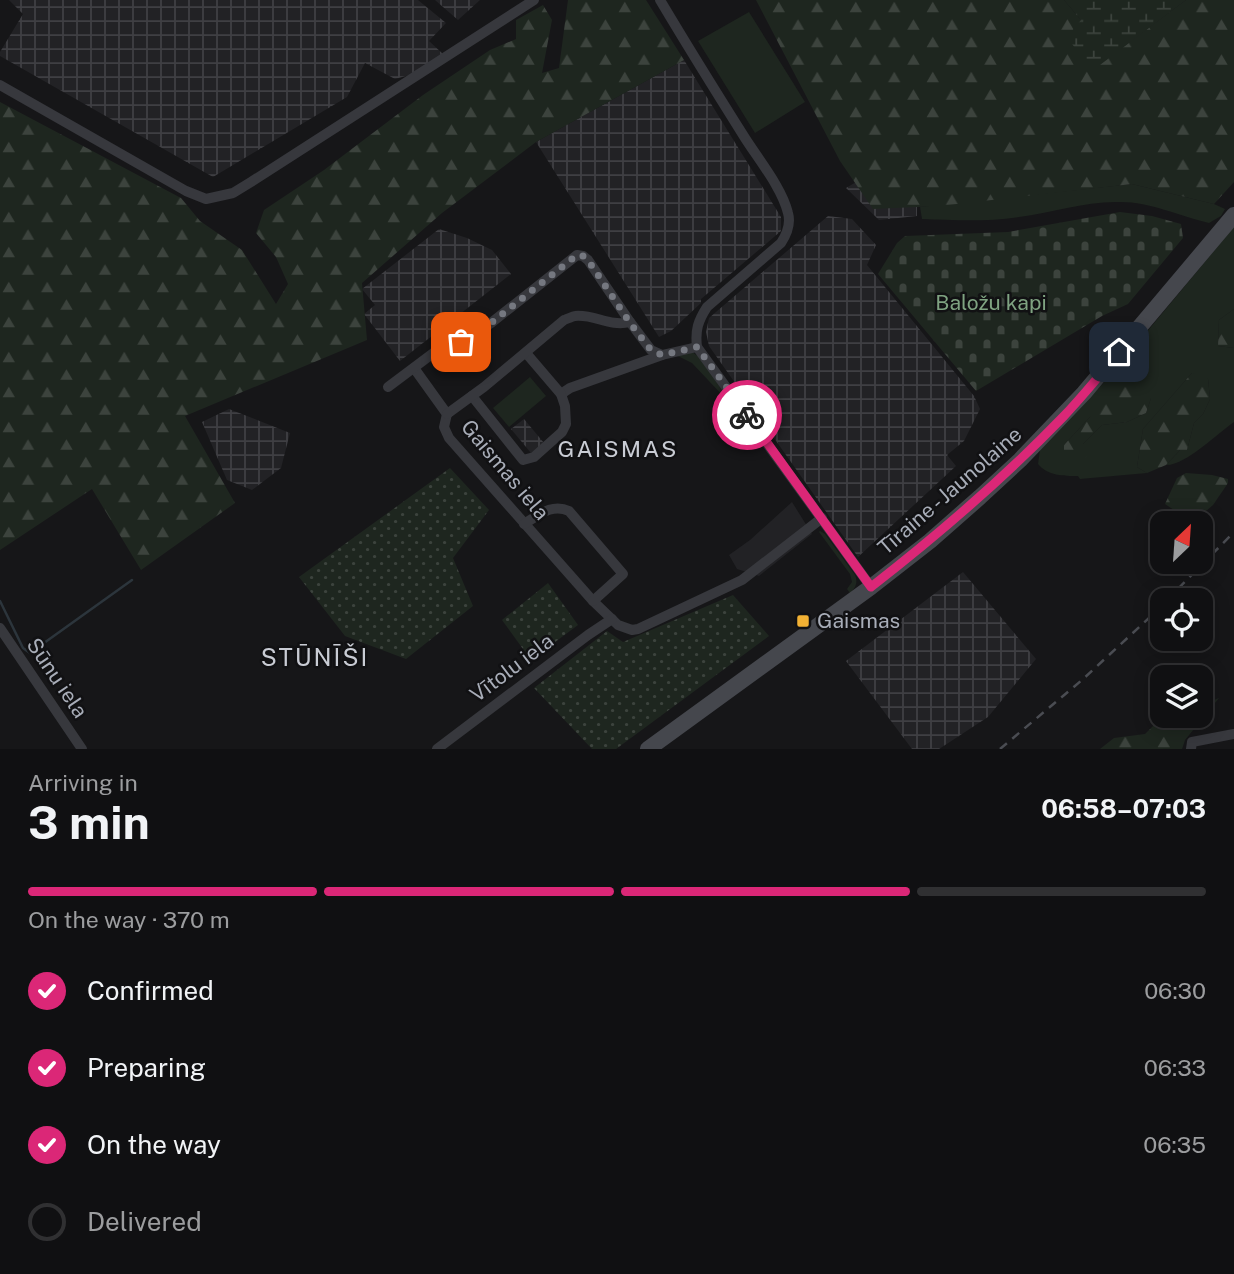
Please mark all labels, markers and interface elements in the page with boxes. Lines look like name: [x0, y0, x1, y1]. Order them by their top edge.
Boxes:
park label: Baložu kapi: [935, 290, 1047, 315]
pin: [431, 312, 491, 372]
pin: [1089, 322, 1149, 382]
icon: bag: [442, 323, 480, 361]
icon: home: [1100, 333, 1138, 371]
courier: [712, 380, 782, 450]
icon: bike: [728, 396, 766, 434]
street label: Gaismas iela: [456, 414, 555, 525]
street label: Tīraine - Jaunolaine: [873, 421, 1027, 560]
district label: GAISMAS: [558, 435, 678, 462]
north arrow: [1150, 511, 1213, 574]
map controls: [1150, 511, 1213, 728]
button: locate: [1150, 588, 1213, 651]
place label: Gaismas: [817, 608, 900, 633]
marker: Gaismas: [795, 613, 811, 629]
street label: Vītolu iela: [465, 628, 558, 707]
street label: Sūnu iela: [22, 633, 93, 722]
district label: STŪNĪŠI: [261, 643, 369, 671]
button: layers: [1150, 665, 1213, 728]
text: Arriving in: [28, 769, 138, 796]
text: 06:58–07:03: [1041, 793, 1206, 824]
text: 3 min: [28, 795, 150, 849]
text: On the way · 370 m: [28, 906, 230, 933]
icon: check: [28, 972, 66, 1010]
text: Confirmed: [87, 975, 214, 1006]
text: 06:30: [1144, 977, 1206, 1004]
icon: check: [28, 1049, 66, 1087]
text: Preparing: [87, 1052, 206, 1083]
text: 06:33: [1144, 1054, 1206, 1081]
icon: check: [28, 1126, 66, 1164]
text: On the way: [87, 1129, 221, 1160]
text: 06:35: [1143, 1131, 1206, 1158]
text: Delivered: [87, 1206, 202, 1237]

